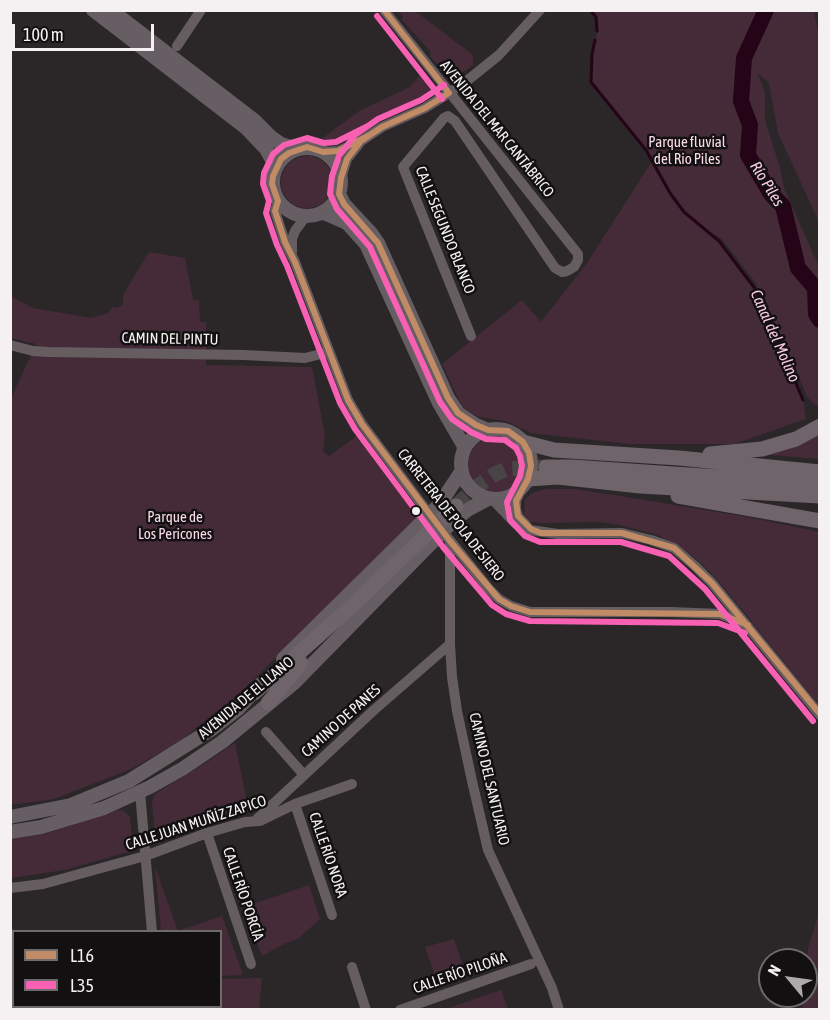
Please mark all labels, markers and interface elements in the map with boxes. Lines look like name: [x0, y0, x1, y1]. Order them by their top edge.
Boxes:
scale bar: [15, 12, 158, 50]
text: 100 m: [23, 24, 64, 45]
street label: AVENIDA DEL MAR CANTÁBRICO: [436, 57, 558, 201]
park label: Parque fluvial del Rio Piles: [648, 133, 726, 168]
water label: Río Piles: [746, 158, 788, 210]
street label: CALLE SEGUNDO BLANCO: [411, 164, 479, 296]
water label: Canal del Molino: [746, 287, 804, 385]
street label: CAMIN DEL PINTU: [121, 329, 219, 349]
street label: CARRETERA DE POLA DE SIERO: [394, 445, 508, 585]
unlabelled marker: [410, 505, 422, 517]
park label: Parque de Los Pericones: [138, 508, 212, 543]
street label: AVENIDA DE EL LLANO: [195, 653, 297, 743]
street label: CAMINO DE PANES: [298, 681, 384, 761]
street label: CAMINO DEL SANTUARIO: [465, 711, 513, 847]
street label: CALLE JUAN MUÑÍZ ZAPICO: [123, 792, 269, 854]
street label: CALLE RÍO NORA: [305, 810, 351, 900]
street label: CALLE RÍO PORCÍA: [219, 845, 267, 943]
legend: [12, 930, 222, 1008]
text: L16: [70, 945, 94, 966]
north arrow: [758, 948, 818, 1008]
street label: CALLE RÍO PILOÑA: [411, 949, 509, 997]
text: N: [764, 962, 784, 979]
text: L35: [70, 975, 94, 996]

